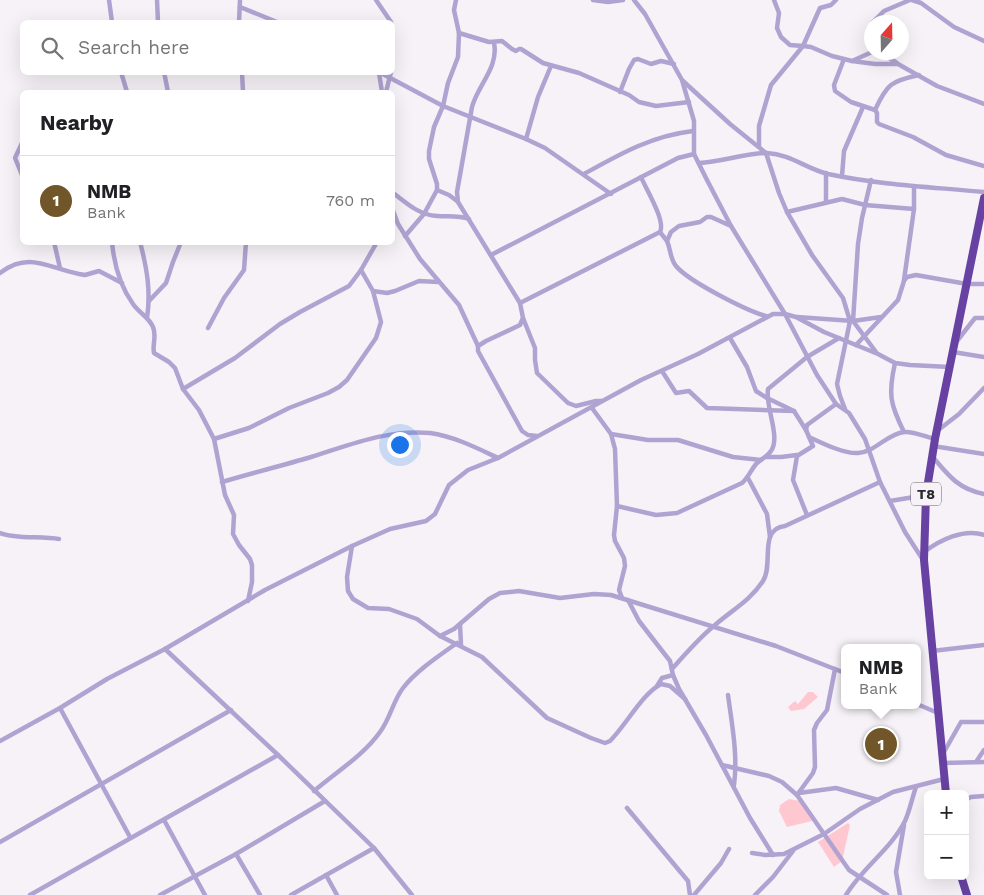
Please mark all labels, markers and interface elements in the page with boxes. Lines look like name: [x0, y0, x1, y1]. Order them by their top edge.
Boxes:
north arrow: [864, 15, 909, 60]
search box: [20, 20, 395, 75]
icon: search: [38, 34, 66, 62]
text: Search here: [78, 36, 189, 59]
text: Nearby: [40, 110, 113, 135]
text: NMB: [87, 180, 131, 203]
text: 1: [53, 191, 59, 210]
text: 760 m: [326, 191, 375, 210]
text: Bank: [87, 203, 125, 222]
your location: [387, 432, 413, 458]
road number: T8: [911, 482, 941, 506]
popup: [841, 644, 921, 709]
text: NMB: [859, 656, 903, 679]
text: Bank: [859, 679, 897, 698]
pin: 1: [865, 725, 897, 763]
map controls: [924, 790, 969, 880]
button: +: [924, 790, 969, 835]
button: −: [924, 835, 969, 880]

